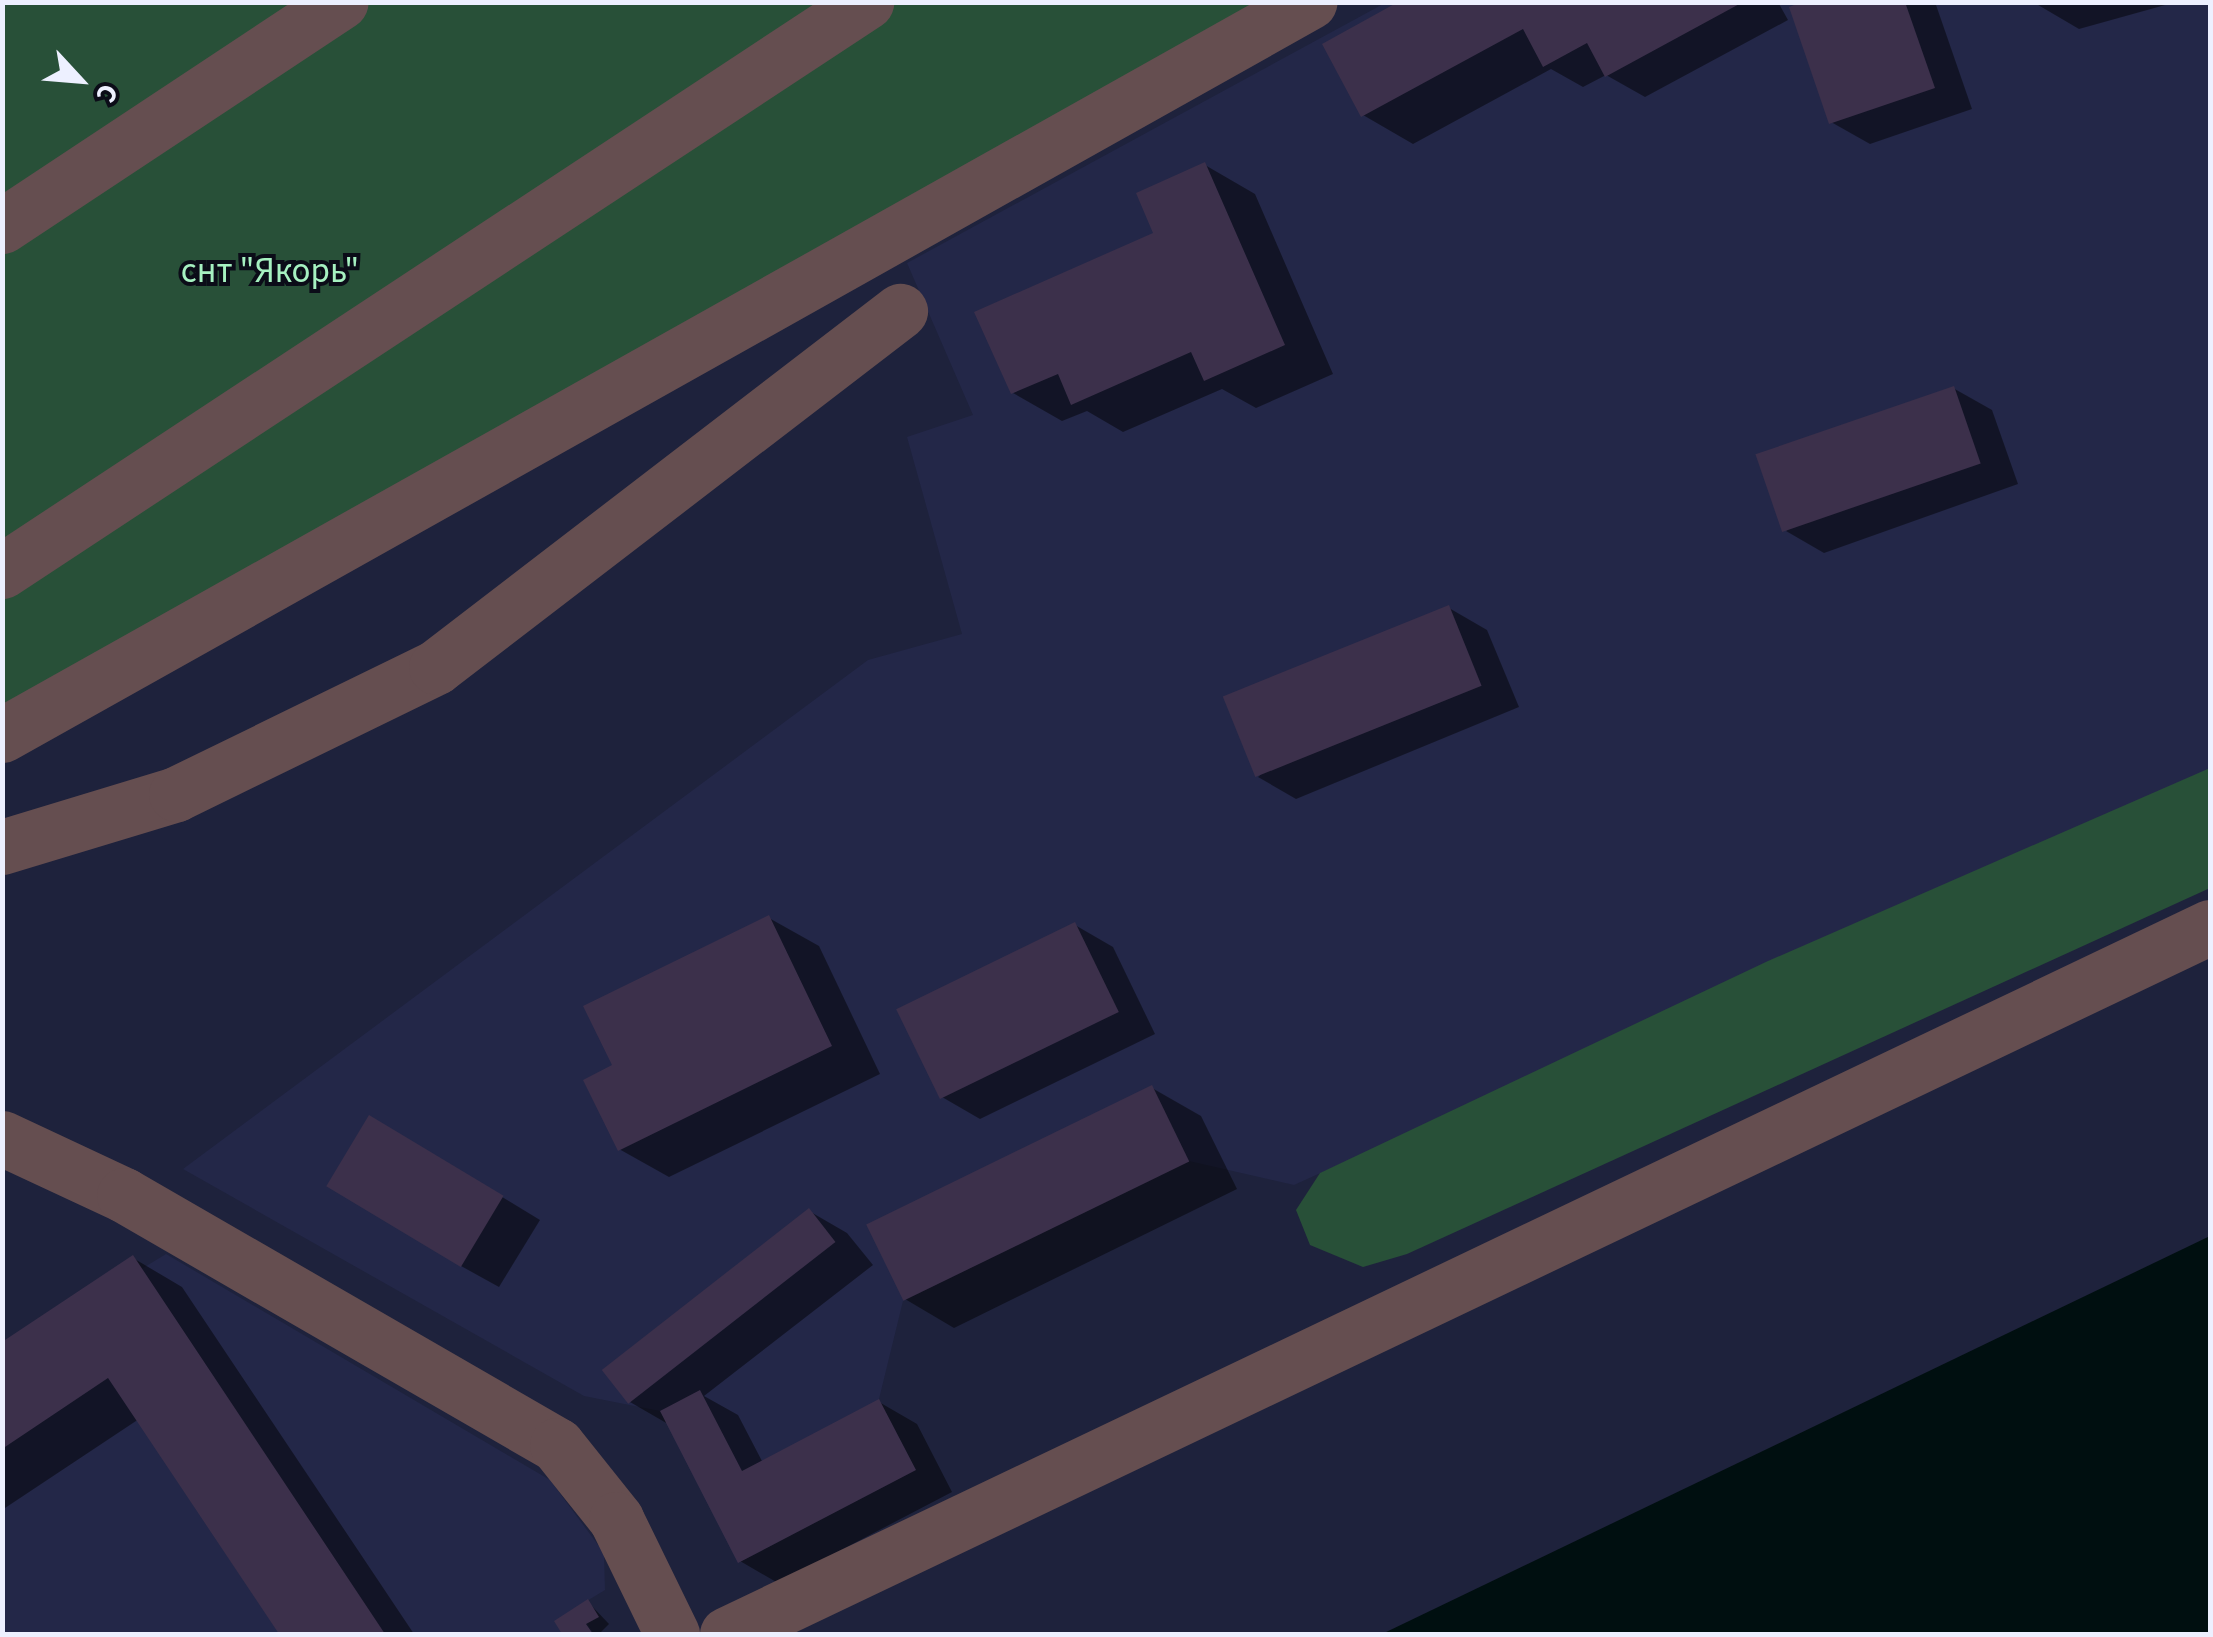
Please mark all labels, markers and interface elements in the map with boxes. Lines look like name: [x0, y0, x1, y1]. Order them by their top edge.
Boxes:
north arrow: [30, 30, 130, 130]
text: С: [85, 77, 129, 109]
park label: снт "Якорь": [181, 250, 359, 292]

